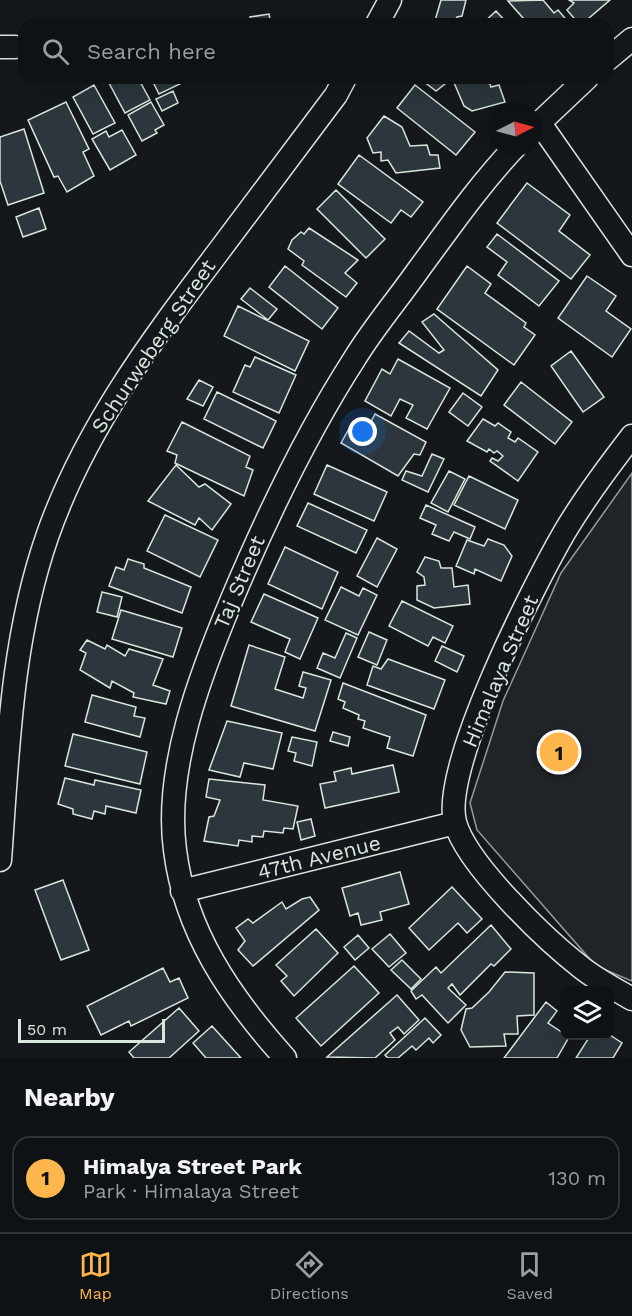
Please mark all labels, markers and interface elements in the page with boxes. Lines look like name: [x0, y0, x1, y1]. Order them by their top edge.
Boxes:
search box: [18, 18, 614, 84]
icon: search: [39, 35, 72, 68]
text: Search here: [87, 39, 216, 64]
north arrow: [488, 102, 542, 156]
street label: Schurweberg Street: [86, 254, 220, 438]
your location: [348, 417, 377, 446]
street label: Taj Street: [208, 532, 270, 632]
street label: Himalaya Street: [457, 591, 543, 751]
pin: 1: [540, 730, 578, 774]
street label: 47th Avenue: [255, 830, 383, 884]
map controls: [560, 986, 614, 1040]
button: layers: [560, 986, 614, 1040]
scale bar: [18, 1016, 165, 1044]
text: 50 m: [27, 1020, 67, 1039]
text: Nearby: [24, 1082, 115, 1112]
text: Himalya Street Park: [83, 1154, 302, 1179]
text: 1: [41, 1166, 50, 1190]
text: 130 m: [548, 1166, 606, 1190]
text: Park · Himalaya Street: [83, 1179, 299, 1203]
tab: Map: [79, 1248, 112, 1303]
tab: Directions: [270, 1248, 349, 1303]
tab: Saved: [507, 1248, 553, 1303]

